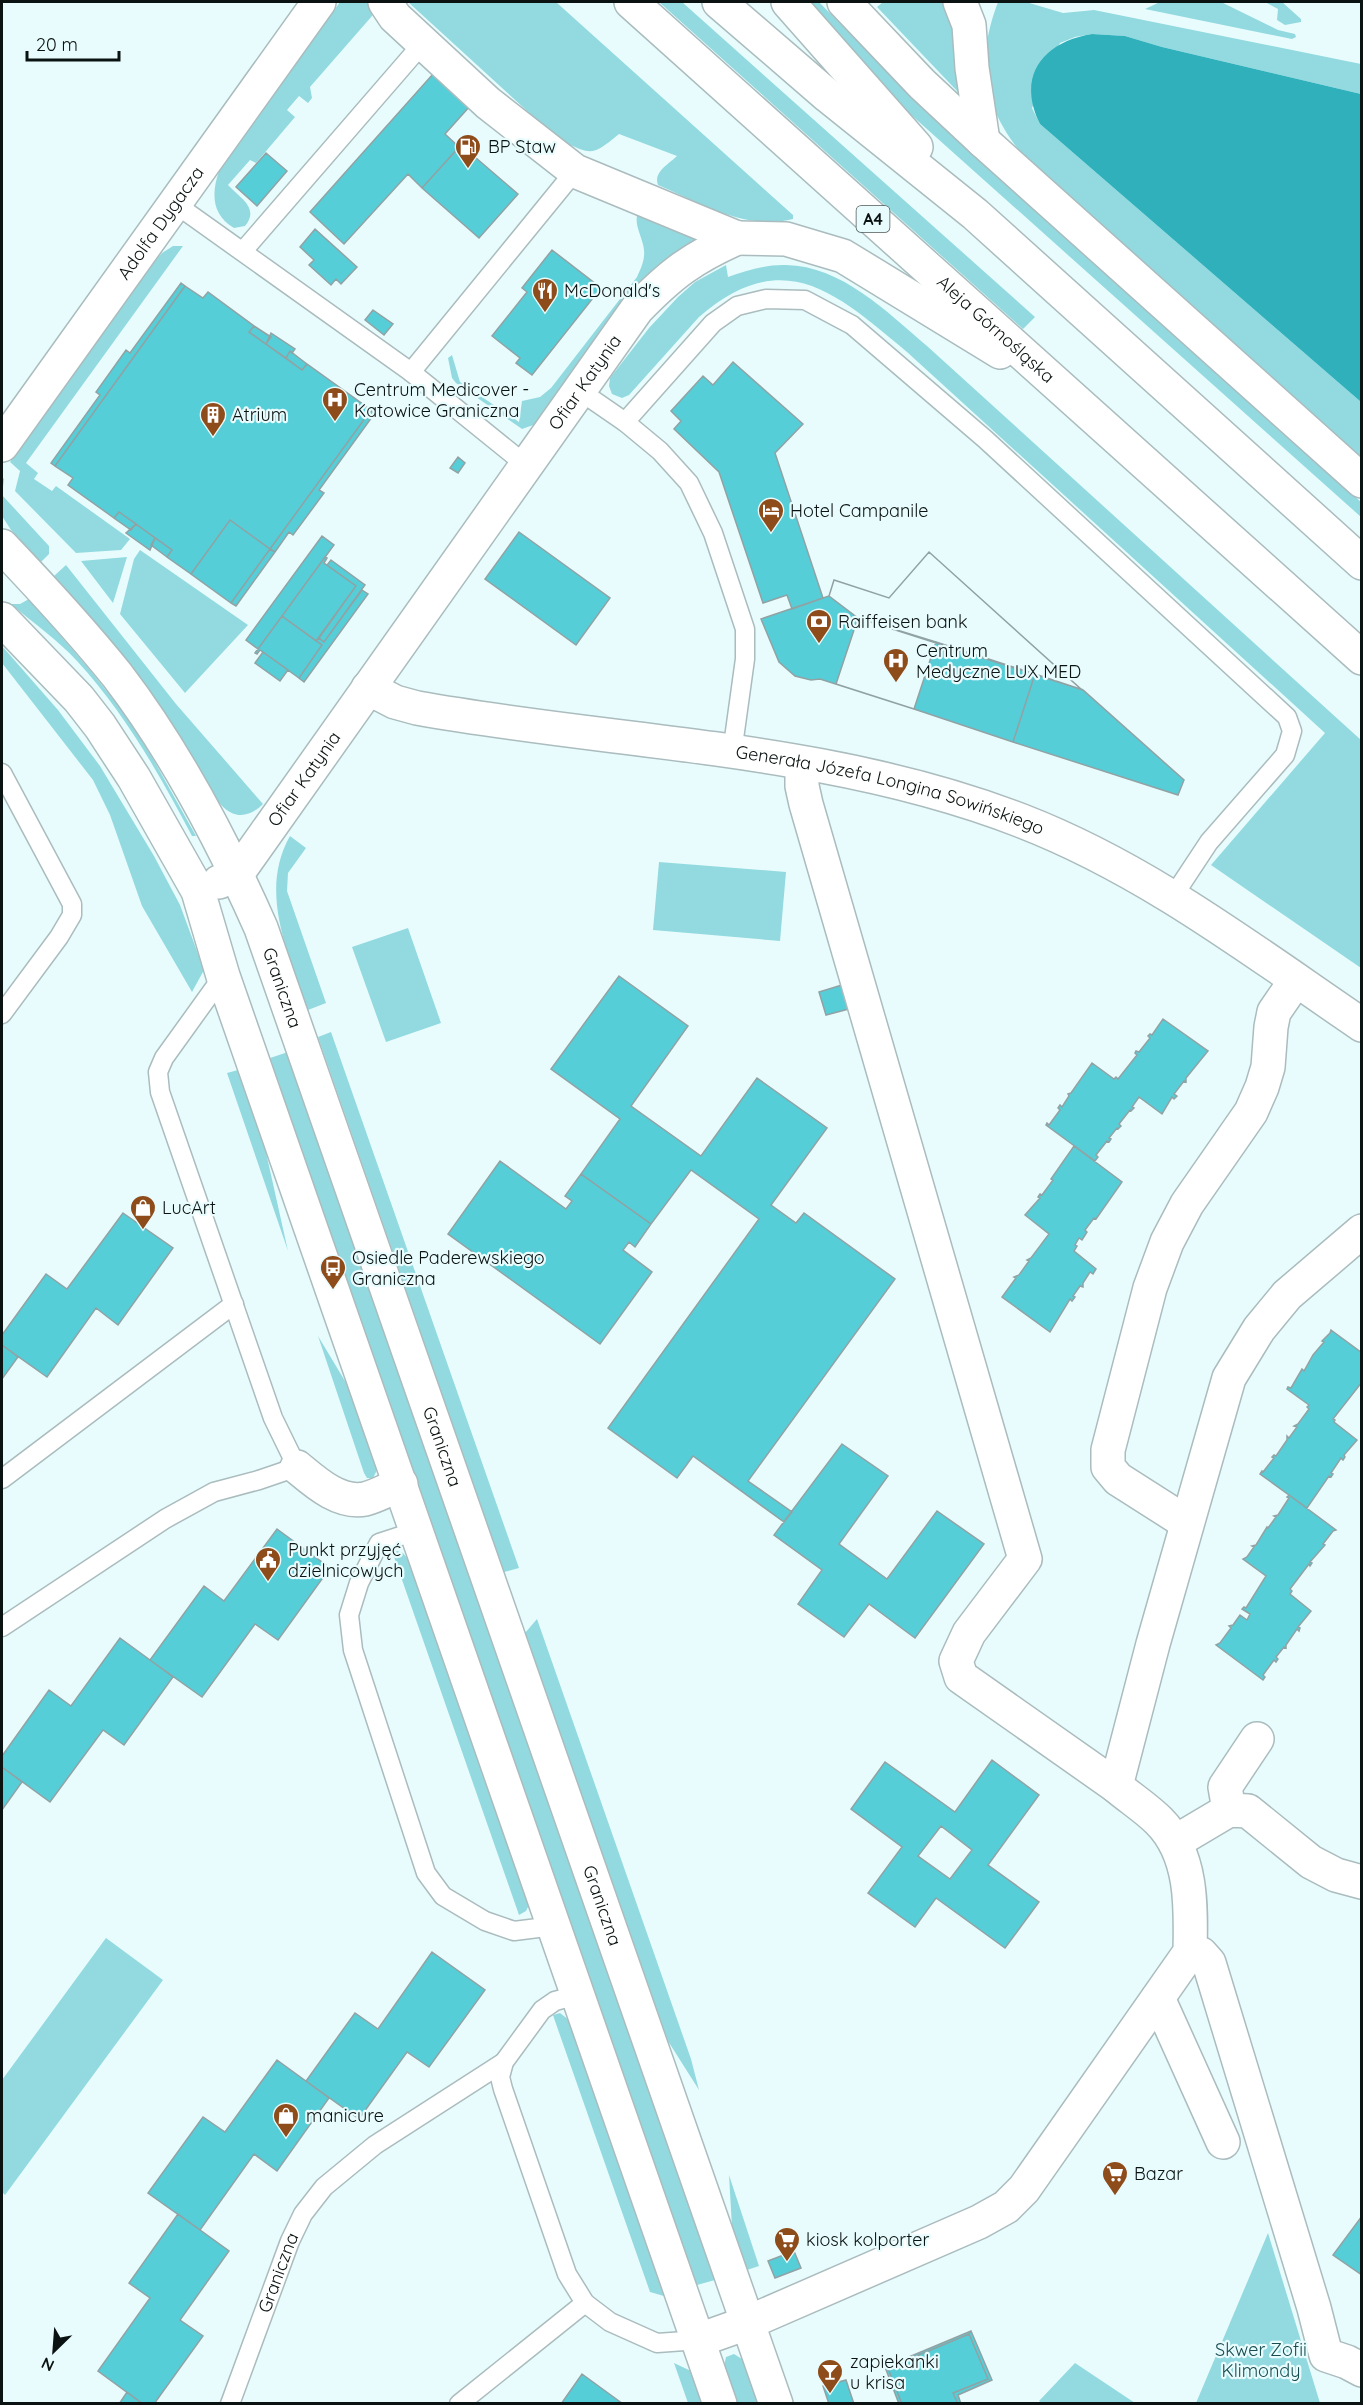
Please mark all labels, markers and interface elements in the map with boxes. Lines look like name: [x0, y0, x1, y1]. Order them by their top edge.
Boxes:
scale bar: [27, 24, 118, 62]
text: 20 m: [36, 33, 78, 56]
fuel station icon: BP Staw: [453, 132, 483, 170]
place label: BP Staw: [488, 135, 556, 158]
street label: Adolfa Dygacza: [112, 162, 209, 284]
road number: A4: [856, 206, 890, 232]
street label: Aleja Górnośląska: [932, 270, 1060, 388]
restaurant icon: McDonald's: [530, 276, 560, 314]
place label: McDonald's: [564, 279, 660, 302]
street label: Ofiar Katynia: [543, 330, 626, 434]
place label: Centrum Medicover - Katowice Graniczna: [354, 378, 529, 422]
hospital icon: Centrum Medicover - Katowice Graniczna: [320, 385, 350, 423]
building icon: Atrium: [198, 400, 228, 438]
place label: Atrium: [232, 403, 287, 426]
hotel icon: Hotel Campanile: [756, 496, 786, 534]
place label: Hotel Campanile: [790, 499, 928, 522]
bank icon: Raiffeisen bank: [804, 607, 834, 645]
place label: Raiffeisen bank: [838, 610, 968, 633]
place label: Centrum Medyczne LUX MED: [916, 639, 1081, 683]
hospital icon: Centrum Medyczne LUX MED: [881, 646, 911, 684]
street label: Ofiar Katynia: [262, 727, 345, 831]
street label: Generała Józefa Longina Sowińskiego: [734, 740, 1048, 840]
street label: Graniczna: [258, 944, 307, 1031]
shop icon: LucArt: [128, 1193, 158, 1231]
place label: LucArt: [162, 1196, 216, 1219]
place label: Osiedle Paderewskiego Graniczna: [352, 1246, 545, 1290]
bus stop icon: Osiedle Paderewskiego Graniczna: [318, 1253, 348, 1291]
street label: Graniczna: [418, 1403, 467, 1490]
place label: Punkt przyjęć dzielnicowych: [288, 1538, 403, 1582]
public building icon: Punkt przyjęć dzielnicowych: [253, 1545, 283, 1583]
street label: Graniczna: [578, 1862, 627, 1949]
shop icon: manicure: [271, 2101, 301, 2139]
place label: manicure: [306, 2104, 384, 2127]
supermarket icon: Bazar: [1100, 2159, 1130, 2197]
place label: Bazar: [1134, 2162, 1183, 2185]
supermarket icon: kiosk kolporter: [772, 2225, 802, 2263]
street label: Graniczna: [253, 2228, 303, 2316]
place label: kiosk kolporter: [806, 2228, 929, 2251]
north arrow: [24, 2321, 84, 2381]
park label: Skwer Zofii Klimondy: [1215, 2338, 1307, 2382]
place label: zapiekanki u krisa: [850, 2350, 939, 2394]
text: N: [38, 2353, 57, 2376]
bar icon: zapiekanki u krisa: [815, 2357, 845, 2395]

